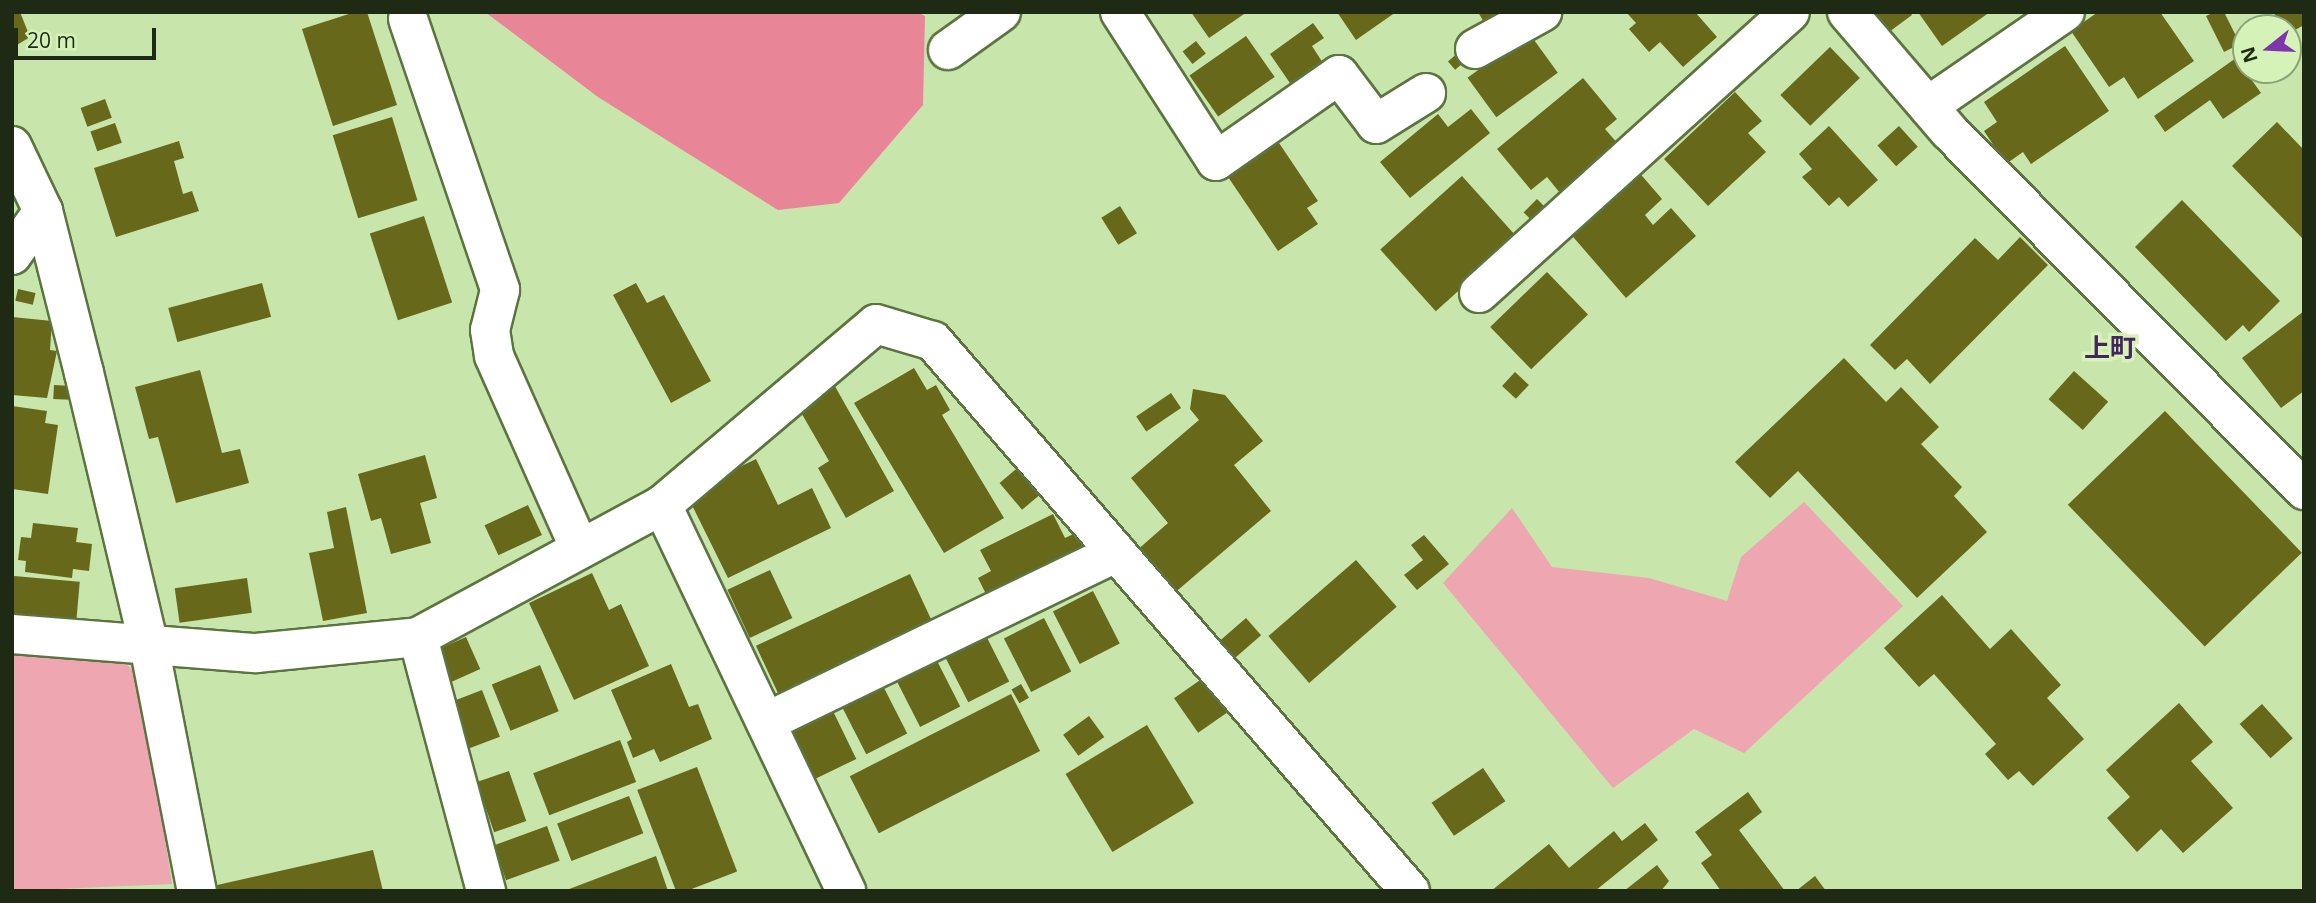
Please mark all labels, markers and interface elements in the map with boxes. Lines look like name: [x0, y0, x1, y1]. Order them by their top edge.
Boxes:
scale bar: [18, 14, 159, 58]
north arrow: [2232, 14, 2302, 84]
text: 20 m: [27, 26, 76, 54]
text: N: [2234, 44, 2264, 66]
district label: 上町: [2084, 332, 2136, 364]

